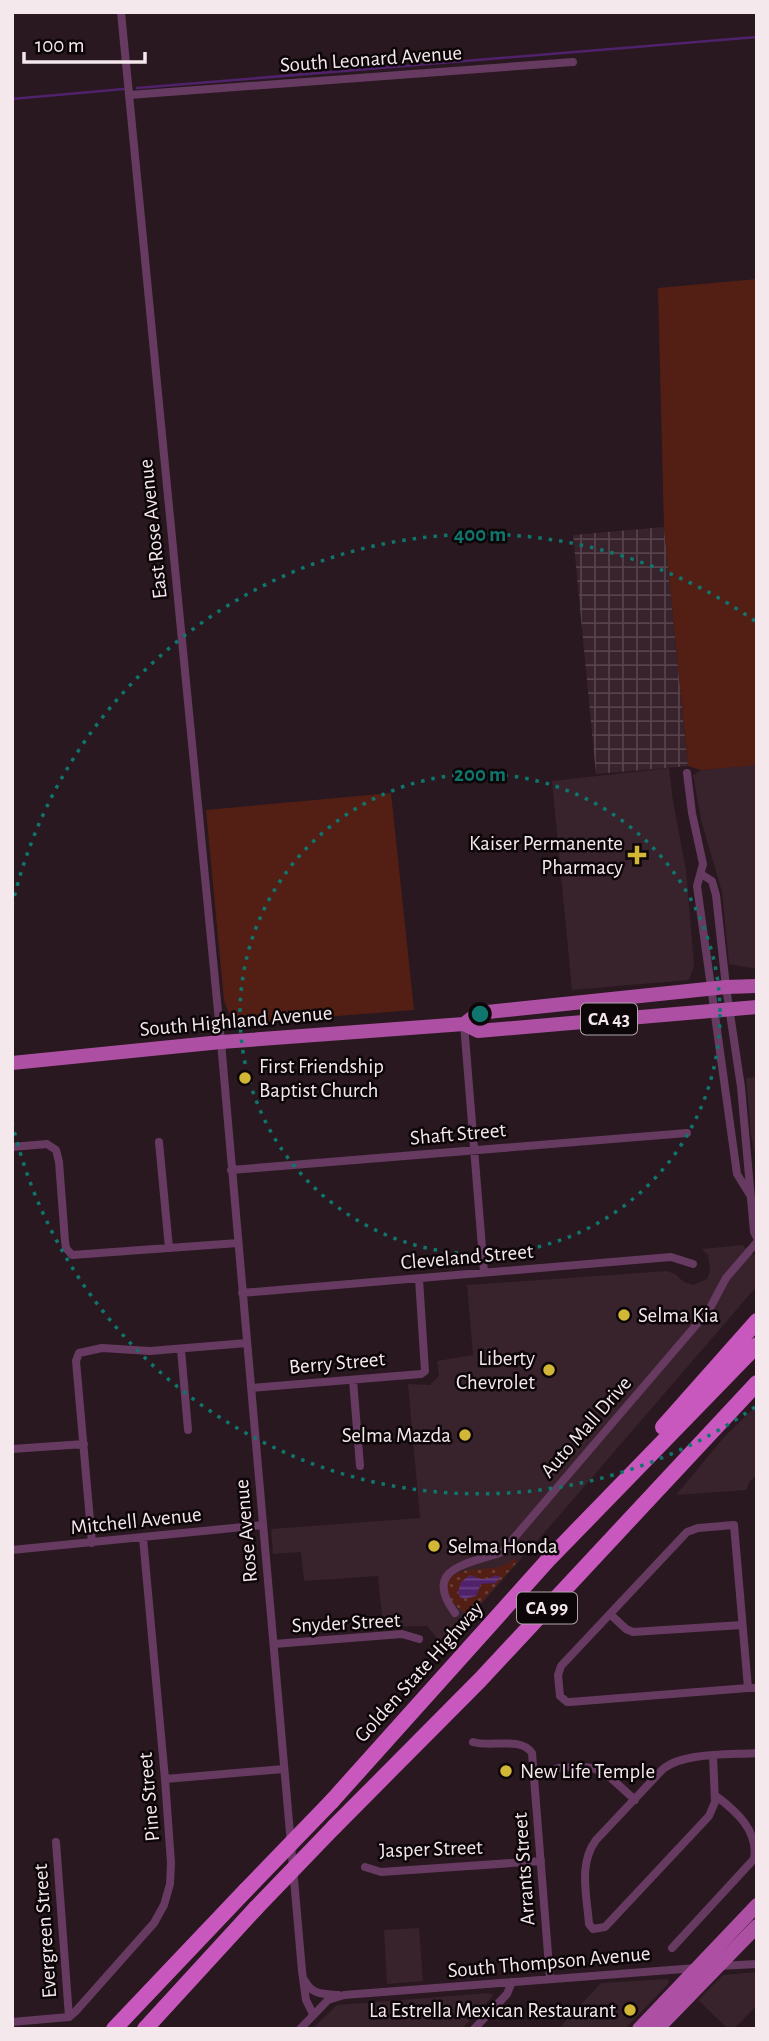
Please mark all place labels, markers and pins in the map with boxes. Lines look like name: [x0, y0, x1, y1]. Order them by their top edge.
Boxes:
place label: Kaiser Permanente Pharmacy: [469, 833, 623, 878]
marker: Kaiser Permanente Pharmacy: [629, 847, 645, 863]
centre of rings: [468, 1002, 492, 1026]
place label: First Friendship Baptist Church: [259, 1056, 384, 1101]
marker: First Friendship Baptist Church: [237, 1070, 253, 1086]
place label: Selma Kia: [638, 1305, 719, 1326]
marker: Selma Kia: [616, 1307, 632, 1323]
place label: Liberty Chevrolet: [456, 1348, 535, 1393]
marker: Liberty Chevrolet: [541, 1362, 557, 1378]
place label: Selma Mazda: [342, 1425, 451, 1446]
marker: Selma Mazda: [457, 1427, 473, 1443]
place label: Selma Honda: [448, 1536, 558, 1557]
marker: Selma Honda: [426, 1538, 442, 1554]
place label: New Life Temple: [520, 1761, 655, 1782]
marker: New Life Temple: [498, 1763, 514, 1779]
place label: La Estrella Mexican Restaurant: [369, 2000, 616, 2021]
marker: La Estrella Mexican Restaurant: [622, 2002, 638, 2018]

